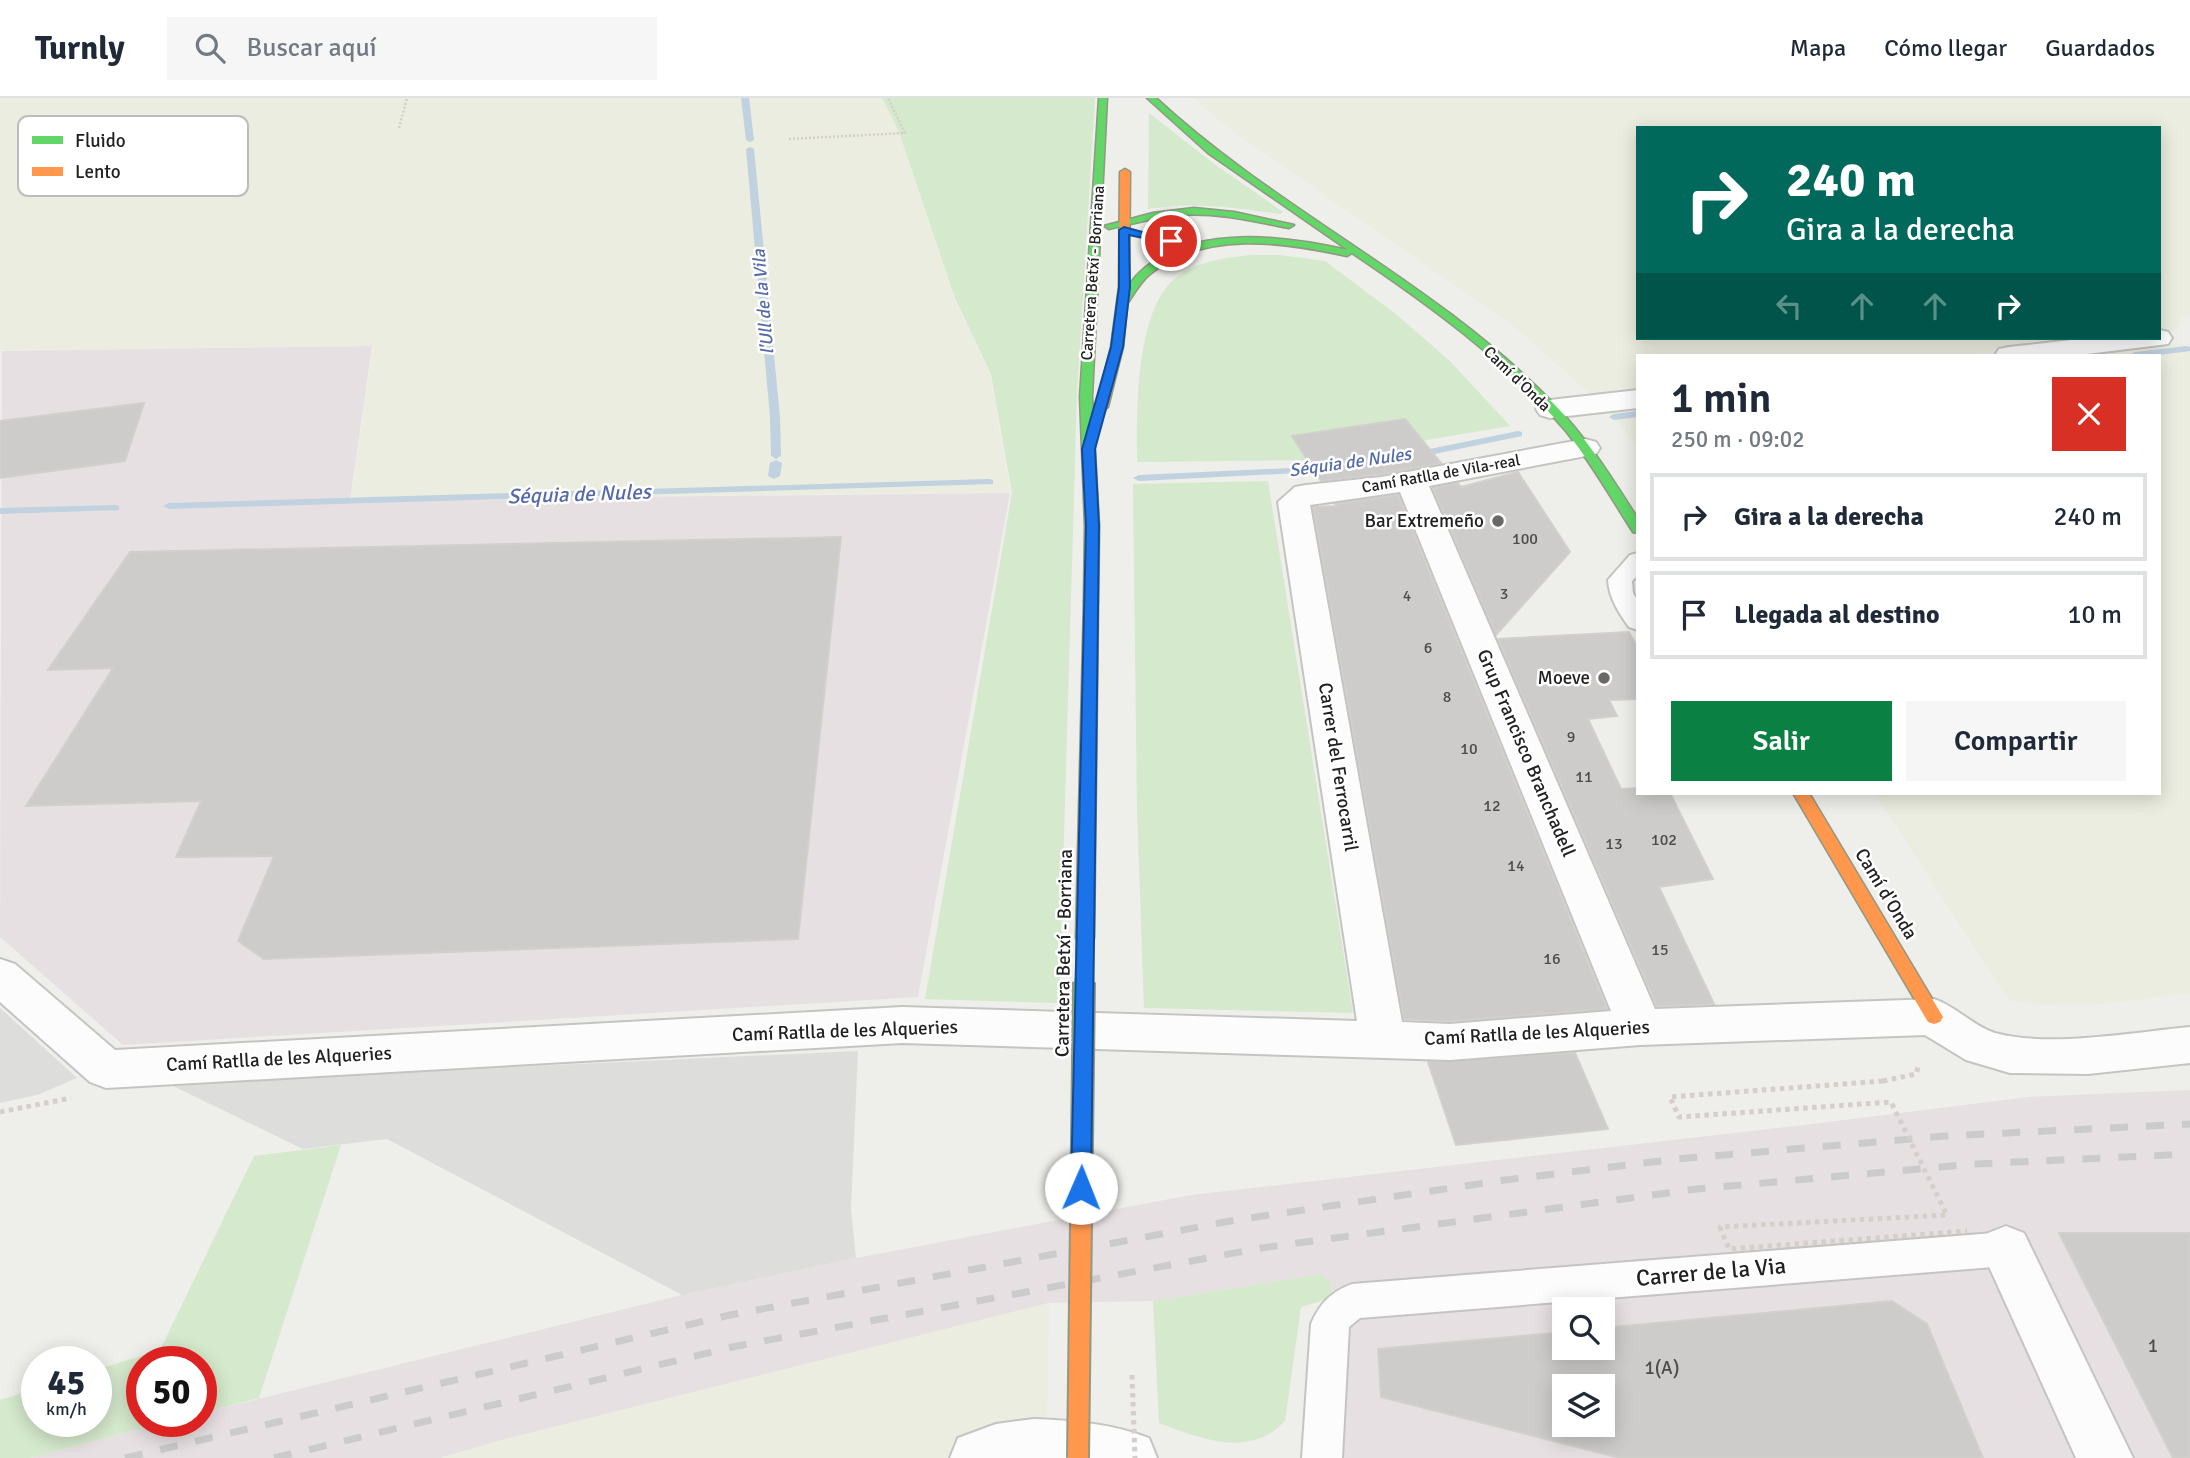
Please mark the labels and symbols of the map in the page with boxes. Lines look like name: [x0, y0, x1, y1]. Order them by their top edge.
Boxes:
legend: [18, 116, 248, 196]
text: Fluido: [75, 129, 126, 153]
text: Lento: [75, 160, 121, 184]
street label: Carretera Betxí - Borriana: [1077, 185, 1109, 361]
pin: [1141, 211, 1201, 271]
water label: l'Ull de la Vila: [747, 248, 779, 355]
street label: Camí d'Onda: [1479, 342, 1555, 416]
water label: Séquia de Nules: [1288, 442, 1414, 481]
street label: Camí Ratlla de Vila-real: [1360, 450, 1522, 498]
water label: Séquia de Nules: [507, 478, 653, 509]
place label: Bar Extremeño: [1364, 509, 1484, 533]
marker: Bar Extremeño: [1490, 513, 1506, 529]
house number: 100: [1512, 529, 1538, 549]
house number: 3: [1500, 584, 1508, 604]
house number: 4: [1403, 586, 1412, 606]
house number: 6: [1424, 638, 1432, 658]
street label: Grup Francisco Branchadell: [1471, 646, 1581, 860]
place label: Moeve: [1538, 666, 1590, 690]
marker: Moeve: [1596, 670, 1612, 686]
street label: Carrer del Ferrocarril: [1313, 681, 1363, 853]
house number: 8: [1443, 687, 1451, 707]
house number: 9: [1567, 727, 1575, 747]
house number: 10: [1460, 739, 1478, 759]
house number: 11: [1575, 767, 1593, 787]
house number: 12: [1483, 796, 1501, 816]
house number: 102: [1651, 830, 1677, 850]
house number: 13: [1605, 834, 1623, 854]
street label: Camí d'Onda: [1849, 844, 1923, 944]
street label: Carretera Betxí - Borriana: [1050, 849, 1078, 1057]
house number: 14: [1507, 856, 1525, 876]
house number: 15: [1651, 940, 1669, 960]
house number: 16: [1543, 949, 1561, 969]
street label: Camí Ratlla de les Alqueries: [732, 1015, 958, 1047]
street label: Camí Ratlla de les Alqueries: [1424, 1015, 1650, 1051]
street label: Camí Ratlla de les Alqueries: [166, 1041, 392, 1077]
position arrow: [1044, 1151, 1118, 1225]
street label: Carrer de la Via: [1635, 1251, 1787, 1293]
house number: 1: [2148, 1334, 2158, 1358]
speed limit sign: 50: [126, 1346, 217, 1437]
house number: 1(A): [1644, 1356, 1680, 1380]

